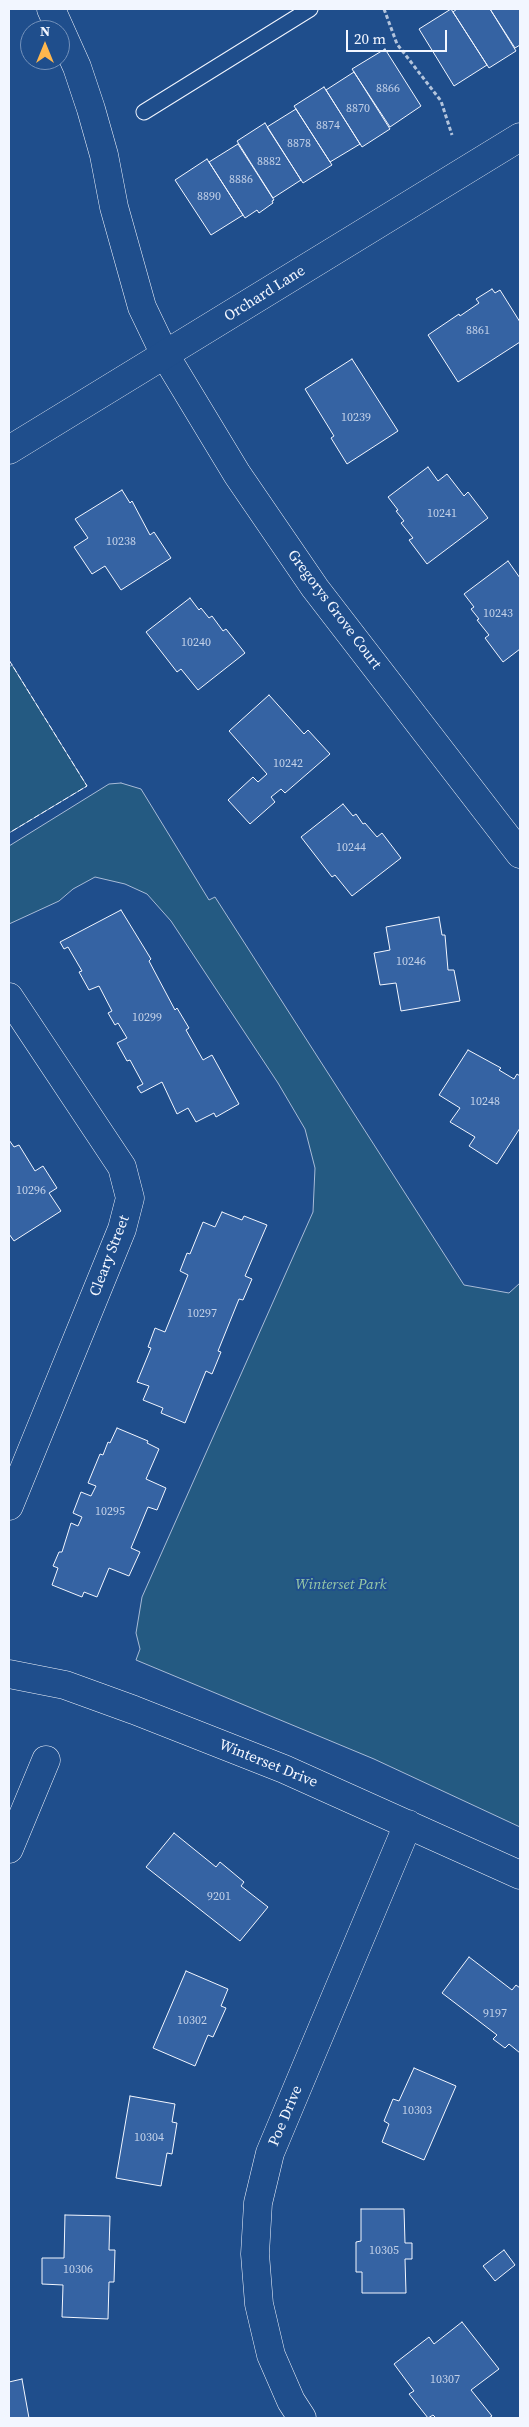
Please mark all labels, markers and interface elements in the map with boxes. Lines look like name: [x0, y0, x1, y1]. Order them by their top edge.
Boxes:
north arrow: [20, 20, 70, 70]
scale bar: [349, 20, 450, 52]
text: N: [40, 21, 50, 41]
text: 20 m: [354, 28, 386, 49]
house number: 8866: [376, 82, 400, 96]
house number: 8870: [346, 102, 370, 116]
house number: 8874: [316, 119, 340, 133]
house number: 8878: [287, 137, 311, 151]
house number: 8882: [257, 155, 281, 169]
house number: 8886: [229, 173, 253, 187]
house number: 8890: [197, 190, 221, 204]
street label: Orchard Lane: [221, 262, 309, 326]
house number: 8861: [466, 324, 490, 338]
house number: 10239: [341, 411, 371, 425]
house number: 10241: [427, 507, 457, 521]
house number: 10238: [106, 535, 136, 549]
street label: Gregorys Grove Court: [283, 547, 385, 673]
house number: 10243: [483, 607, 513, 621]
house number: 10240: [181, 636, 211, 650]
house number: 10242: [273, 757, 303, 771]
house number: 10244: [336, 841, 366, 855]
house number: 10246: [396, 955, 426, 969]
house number: 10299: [132, 1011, 162, 1025]
house number: 10248: [470, 1095, 500, 1109]
house number: 10296: [16, 1184, 46, 1198]
street label: Cleary Street: [86, 1213, 134, 1299]
house number: 10297: [187, 1307, 217, 1321]
house number: 10295: [95, 1505, 125, 1519]
park label: Winterset Park: [295, 1576, 387, 1594]
street label: Winterset Drive: [216, 1736, 320, 1792]
house number: 9201: [207, 1890, 231, 1904]
house number: 9197: [483, 2007, 507, 2021]
house number: 10302: [177, 2014, 207, 2028]
street label: Poe Drive: [265, 2083, 307, 2149]
house number: 10303: [402, 2104, 432, 2118]
house number: 10304: [134, 2131, 164, 2145]
house number: 10305: [369, 2244, 399, 2258]
house number: 10306: [63, 2263, 93, 2277]
house number: 10307: [430, 2373, 460, 2387]

